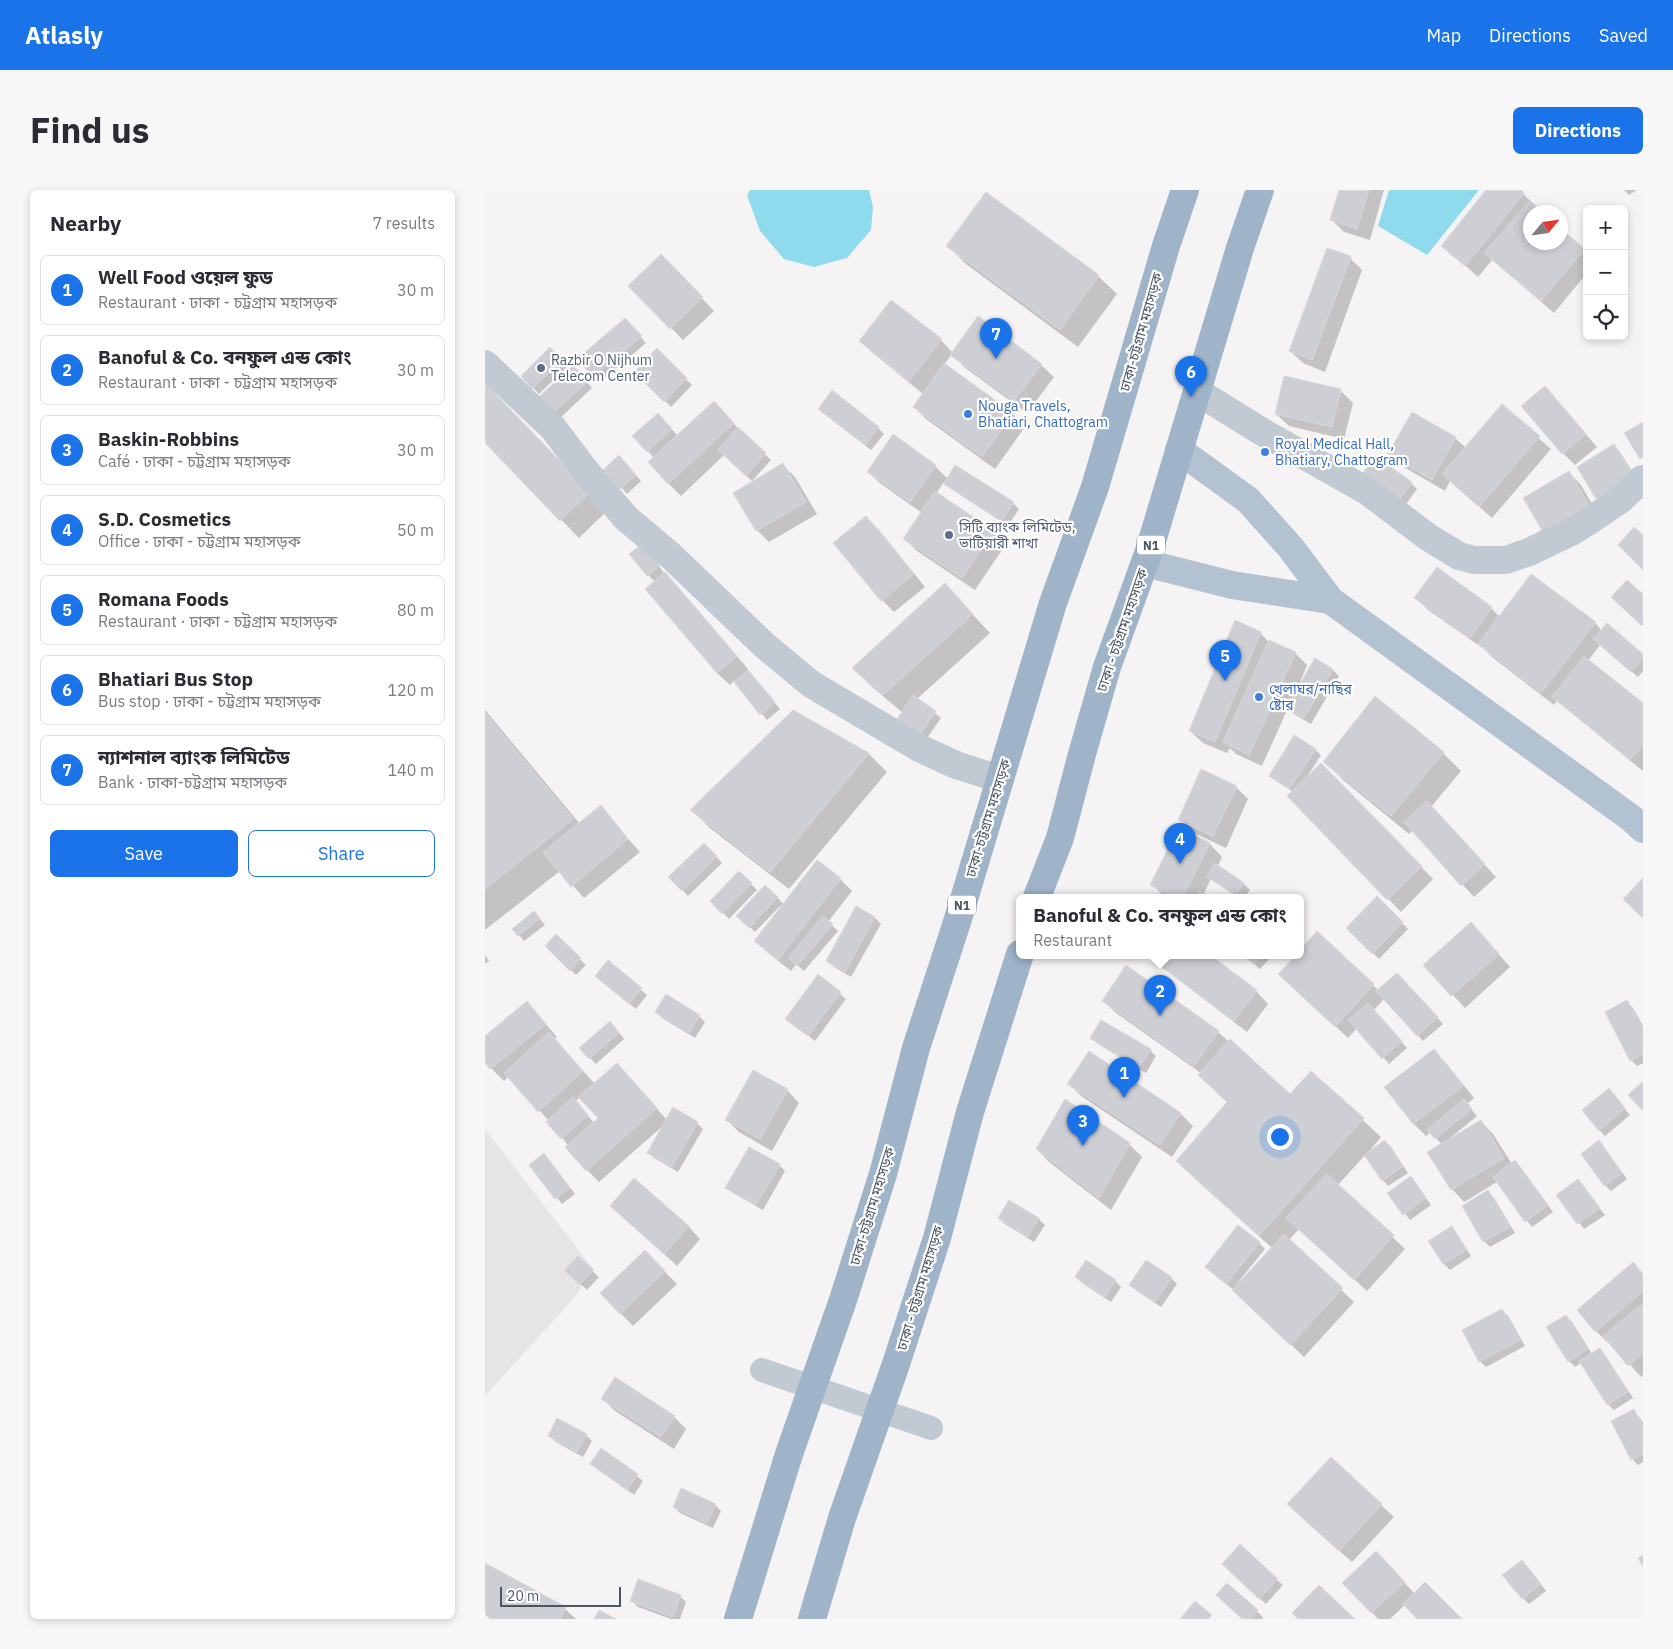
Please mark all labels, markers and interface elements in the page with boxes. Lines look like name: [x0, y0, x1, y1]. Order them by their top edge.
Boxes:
text: Atlasly: [25, 19, 103, 51]
text: Map: [1426, 24, 1461, 47]
text: Directions: [1489, 24, 1571, 47]
text: Saved: [1599, 24, 1648, 47]
text: Find us: [30, 107, 149, 153]
button: Directions: [1513, 107, 1643, 154]
north arrow: [1523, 205, 1568, 250]
map controls: [1583, 205, 1628, 340]
button: +: [1583, 205, 1628, 250]
text: Nearby: [50, 209, 121, 237]
text: 7 results: [372, 213, 435, 233]
button: −: [1583, 250, 1628, 295]
text: Well Food ওয়েল ফুড: [98, 265, 273, 289]
street label: ঢাকা-চট্টগ্রাম মহাসড়ক: [1115, 270, 1167, 394]
text: 1: [62, 280, 72, 300]
text: 30 m: [397, 280, 434, 300]
text: Restaurant · ঢাকা - চট্টগ্রাম মহাসড়ক: [98, 292, 337, 312]
button: locate: [1583, 295, 1628, 340]
pin: 7: [980, 318, 1012, 359]
text: Banoful & Co. বনফুল এন্ড কোং: [98, 345, 351, 369]
place label: Razbir O Nijhum Telecom Center: [551, 351, 652, 385]
pin: 6: [1175, 356, 1207, 397]
text: 2: [62, 360, 72, 380]
text: 30 m: [397, 360, 434, 380]
marker: Razbir O Nijhum Telecom Center: [535, 362, 547, 374]
text: Restaurant · ঢাকা - চট্টগ্রাম মহাসড়ক: [98, 372, 337, 392]
place label: Nouga Travels, Bhatiari, Chattogram: [978, 397, 1108, 431]
marker: Nouga Travels, Bhatiari, Chattogram: [962, 408, 974, 420]
text: Baskin-Robbins: [98, 427, 239, 451]
place label: Royal Medical Hall, Bhatiary, Chattogram: [1275, 435, 1408, 469]
text: 3: [62, 440, 72, 460]
text: 30 m: [397, 440, 434, 460]
marker: Royal Medical Hall, Bhatiary, Chattogram: [1259, 446, 1271, 458]
text: Café · ঢাকা - চট্টগ্রাম মহাসড়ক: [98, 451, 291, 471]
text: S.D. Cosmetics: [98, 507, 231, 531]
place label: সিটি ব্যাংক লিমিটেড, ভাটিয়ারী শাখা: [958, 518, 1075, 552]
text: 4: [62, 520, 72, 540]
text: 50 m: [397, 520, 434, 540]
marker: সিটি ব্যাংক লিমিটেড, ভাটিয়ারী শাখা: [943, 529, 955, 541]
text: Office · ঢাকা - চট্টগ্রাম মহাসড়ক: [98, 531, 301, 551]
road number: N1: [1137, 536, 1165, 554]
street label: ঢাকা - চট্টগ্রাম মহাসড়ক: [1092, 565, 1152, 695]
text: Romana Foods: [98, 587, 229, 611]
text: 5: [62, 600, 72, 620]
text: 80 m: [397, 600, 434, 620]
text: Restaurant · ঢাকা - চট্টগ্রাম মহাসড়ক: [98, 611, 337, 631]
pin: 5: [1209, 640, 1241, 681]
text: Bhatiari Bus Stop: [98, 667, 253, 691]
text: 6: [62, 680, 72, 700]
text: 120 m: [387, 680, 434, 700]
place label: খেলাঘর/নাছির ষ্টোর: [1269, 680, 1353, 714]
text: Bus stop · ঢাকা - চট্টগ্রাম মহাসড়ক: [98, 691, 321, 711]
marker: খেলাঘর/নাছির ষ্টোর: [1253, 691, 1265, 703]
text: ন্যাশনাল ব্যাংক লিমিটেড: [98, 745, 290, 769]
street label: ঢাকা-চট্টগ্রাম মহাসড়ক: [961, 756, 1015, 880]
text: 7: [62, 760, 72, 780]
text: 140 m: [387, 760, 434, 780]
text: Bank · ঢাকা-চট্টগ্রাম মহাসড়ক: [98, 772, 287, 792]
pin: 4: [1164, 823, 1196, 864]
button: Save: [50, 830, 238, 877]
button: Share: [248, 830, 435, 877]
popup: [1016, 894, 1304, 959]
road number: N1: [948, 896, 976, 914]
text: Banoful & Co. বনফুল এন্ড কোং: [1033, 903, 1287, 927]
text: Restaurant: [1033, 930, 1112, 950]
pin: 2: [1144, 975, 1176, 1016]
pin: 1: [1108, 1057, 1140, 1098]
pin: 3: [1067, 1105, 1099, 1146]
your location: [1267, 1124, 1293, 1150]
street label: ঢাকা-চট্টগ্রাম মহাসড়ক: [845, 1144, 899, 1268]
street label: ঢাকা - চট্টগ্রাম মহাসড়ক: [892, 1223, 948, 1353]
scale bar: [500, 1584, 621, 1607]
text: 20 m: [507, 1587, 539, 1605]

